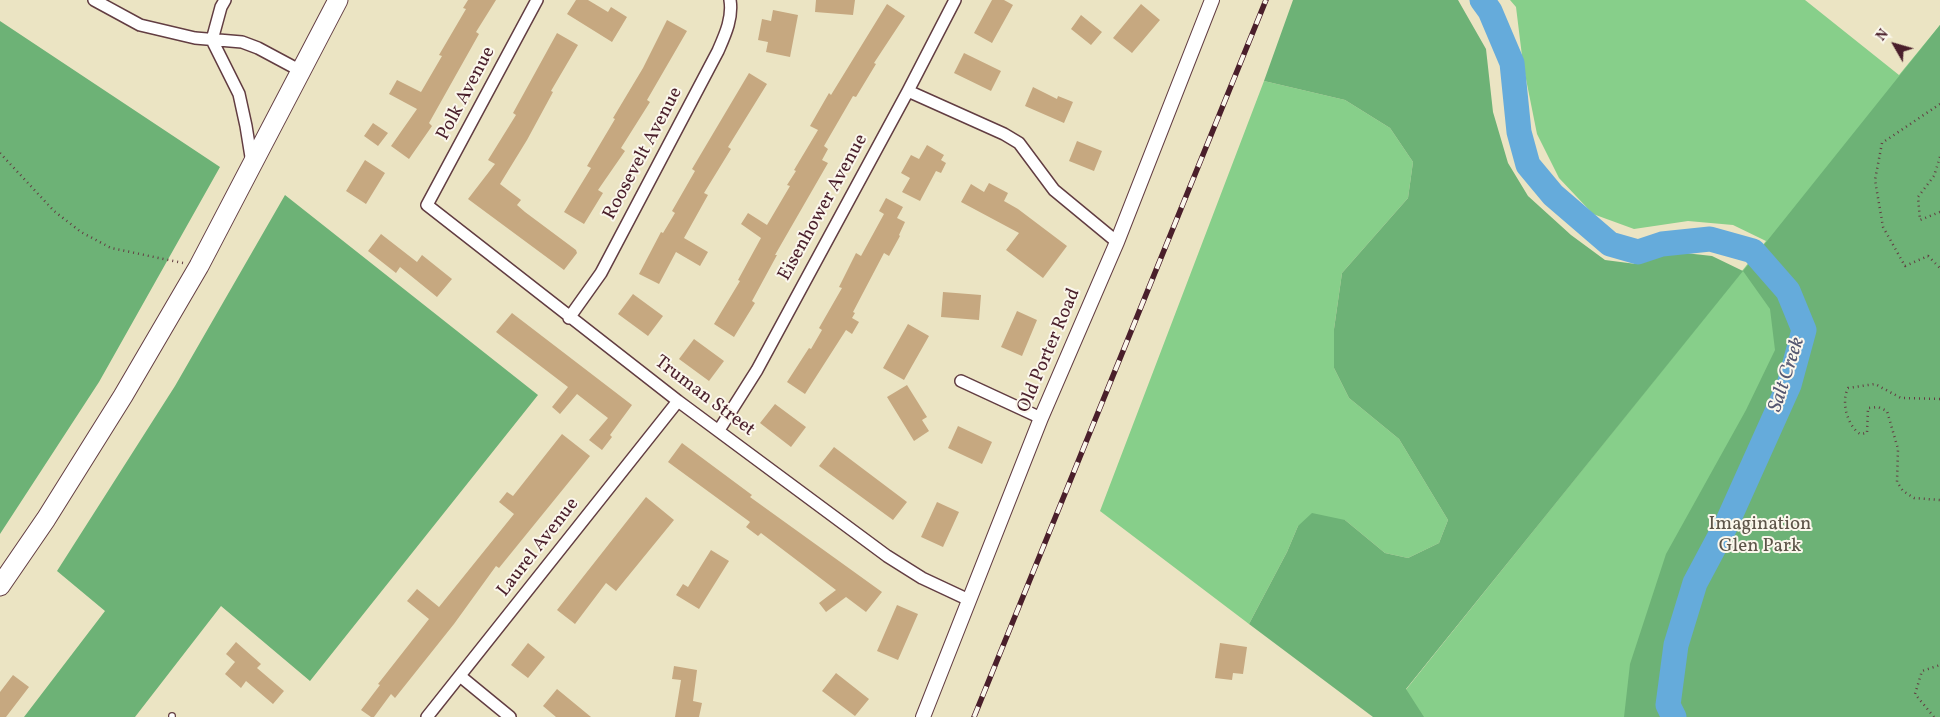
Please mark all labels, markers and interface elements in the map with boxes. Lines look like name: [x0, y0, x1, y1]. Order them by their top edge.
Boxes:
north arrow: [1870, 20, 1920, 70]
text: N: [1872, 26, 1893, 45]
street label: Polk Avenue: [433, 43, 501, 145]
street label: Roosevelt Avenue: [599, 84, 689, 224]
street label: Eisenhower Avenue: [774, 131, 874, 285]
street label: Old Porter Road: [1014, 285, 1086, 417]
water label: Salt Creek: [1765, 335, 1811, 415]
street label: Truman Street: [649, 352, 759, 442]
street label: Laurel Avenue: [493, 494, 585, 602]
park label: Imagination Glen Park: [1709, 515, 1811, 559]

